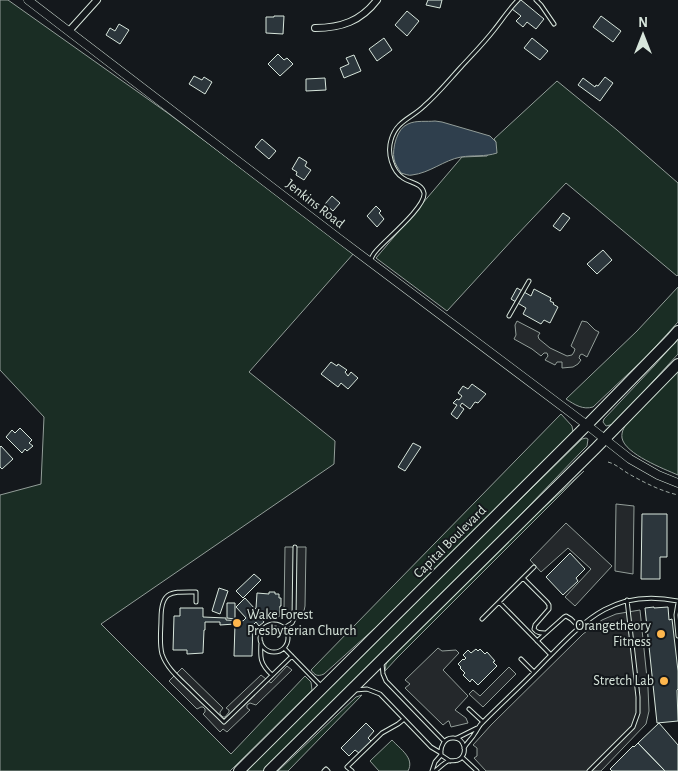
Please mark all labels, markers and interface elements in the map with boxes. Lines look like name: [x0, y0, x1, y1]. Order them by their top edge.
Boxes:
north arrow: [618, 10, 668, 60]
text: N: [638, 16, 648, 30]
street label: Jenkins Road: [283, 177, 347, 231]
street label: Capital Boulevard: [411, 503, 489, 581]
place label: Wake Forest Presbyterian Church: [247, 608, 356, 638]
marker: Wake Forest Presbyterian Church: [231, 617, 243, 629]
place label: Orangetheory Fitness: [575, 619, 651, 649]
marker: Orangetheory Fitness: [655, 628, 667, 640]
place label: Stretch Lab: [593, 674, 654, 688]
marker: Stretch Lab: [658, 675, 670, 687]

